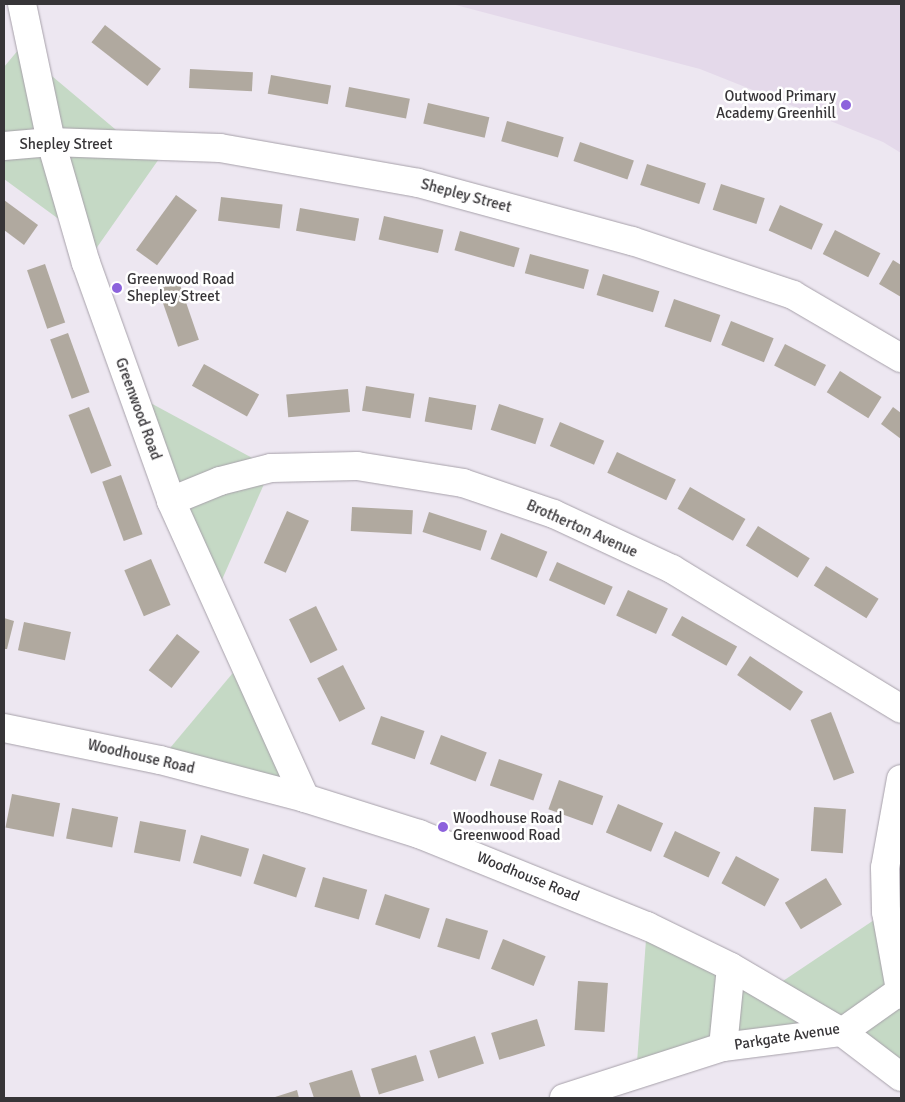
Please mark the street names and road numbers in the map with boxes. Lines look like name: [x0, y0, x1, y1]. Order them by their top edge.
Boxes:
street label: Shepley Street: [20, 136, 112, 154]
street label: Shepley Street: [419, 175, 513, 217]
street label: Greenwood Road: [111, 355, 165, 463]
street label: Brotherton Avenue: [524, 496, 640, 562]
street label: Woodhouse Road: [86, 736, 196, 778]
street label: Woodhouse Road: [474, 848, 582, 906]
street label: Parkgate Avenue: [733, 1020, 841, 1054]

